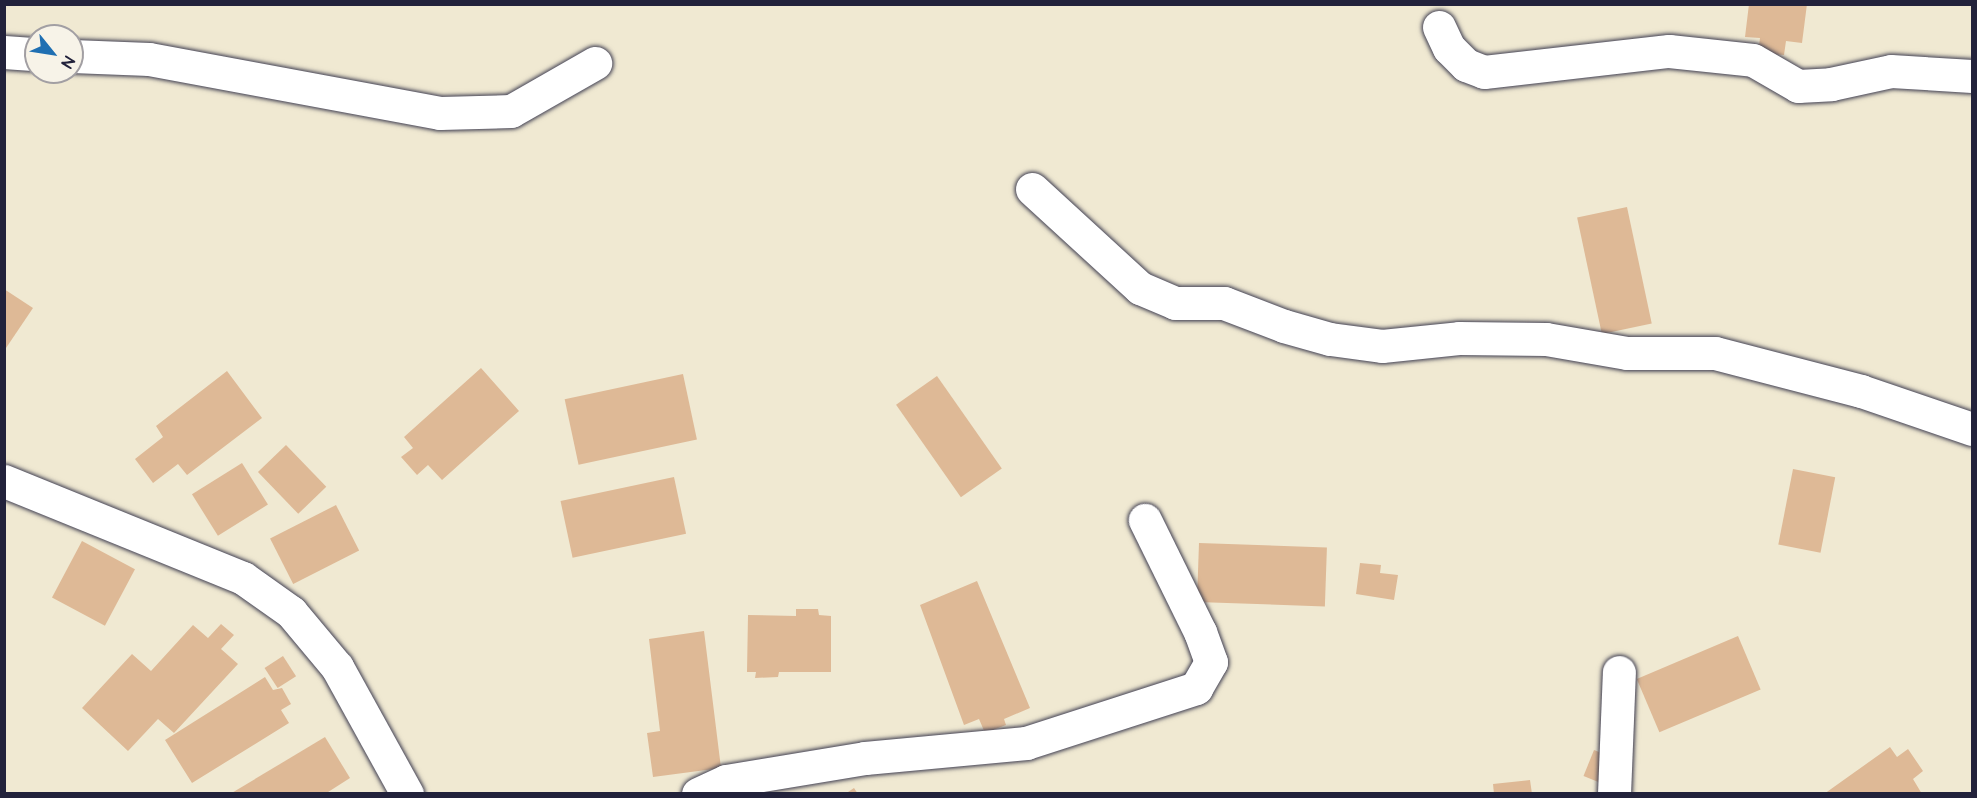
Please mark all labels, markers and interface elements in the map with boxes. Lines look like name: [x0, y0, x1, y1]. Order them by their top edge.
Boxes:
north arrow: [24, 24, 84, 84]
text: N: [56, 52, 80, 72]

